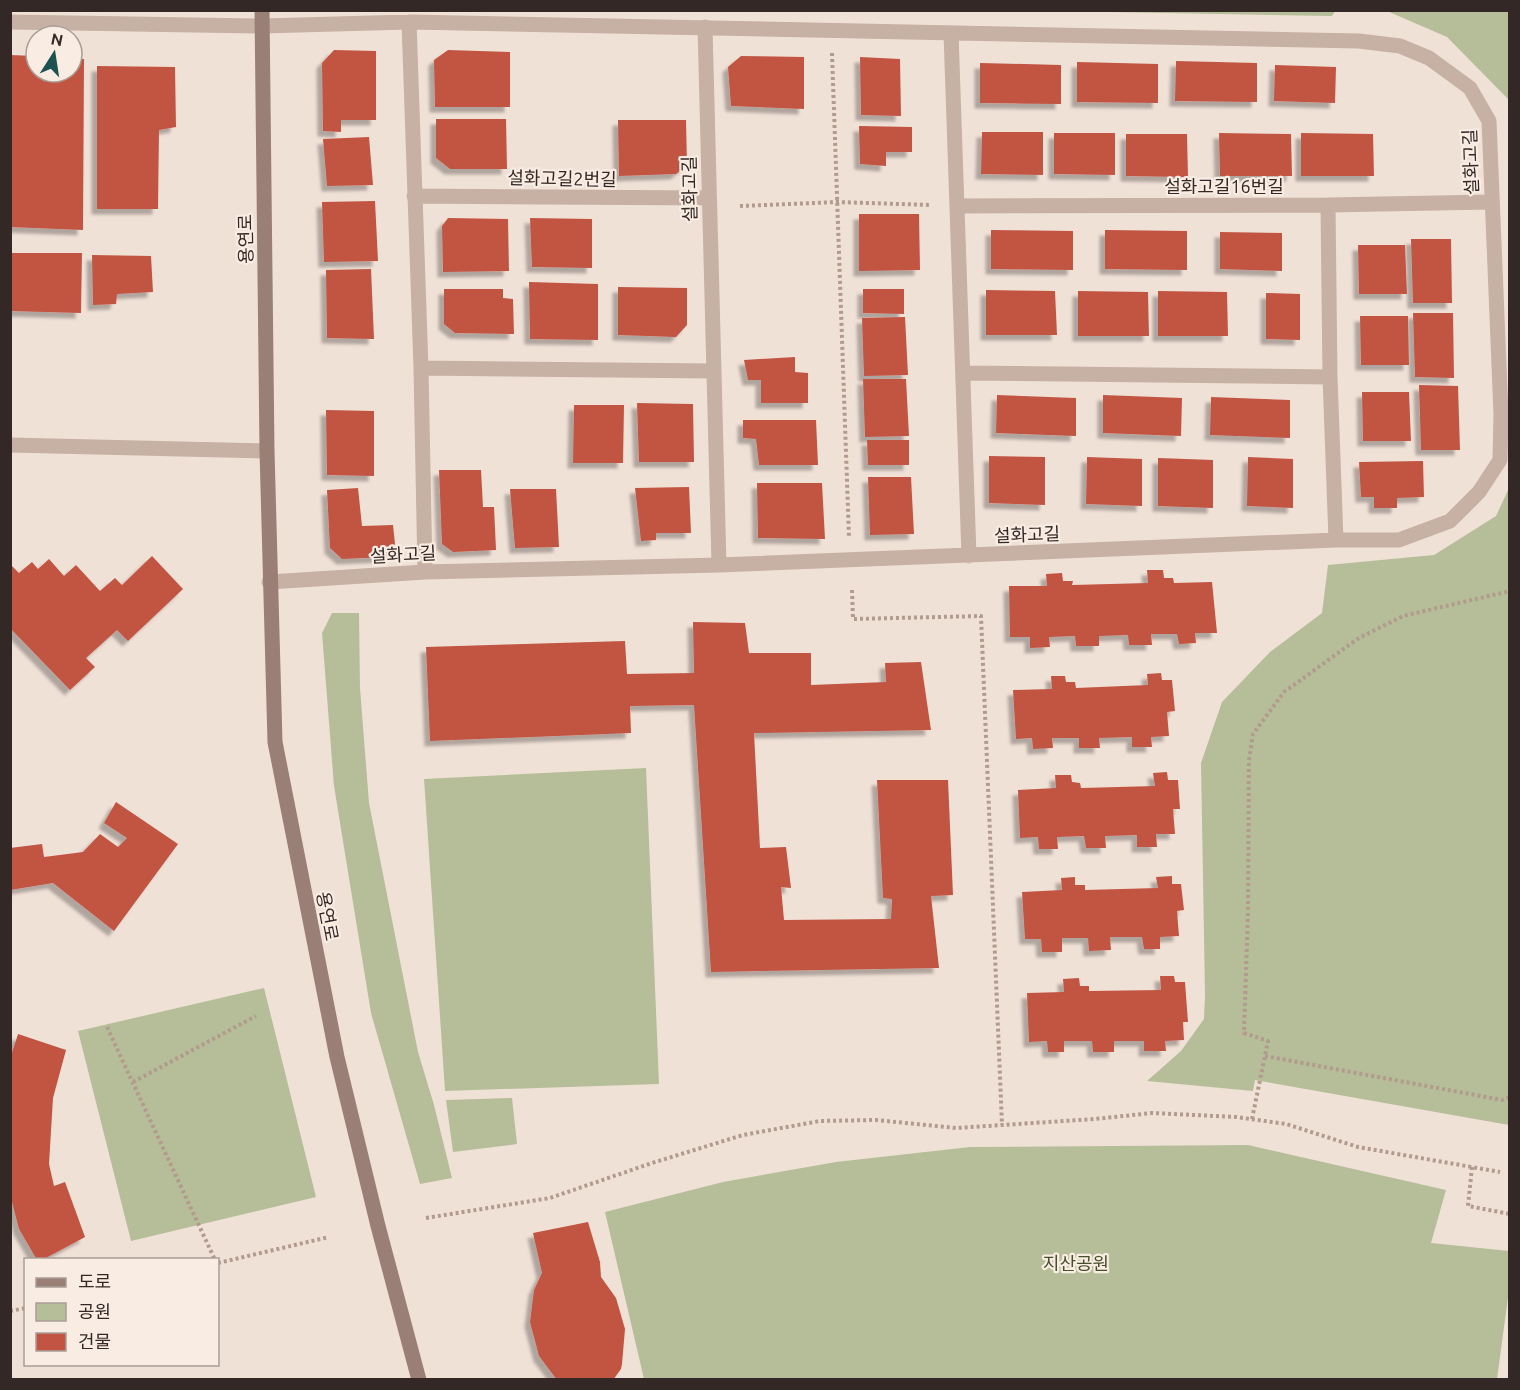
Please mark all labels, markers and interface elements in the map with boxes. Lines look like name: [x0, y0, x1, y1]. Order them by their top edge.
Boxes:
north arrow: [24, 24, 84, 84]
text: N: [49, 29, 65, 49]
street label: 설화고길: [1459, 129, 1481, 195]
street label: 설화고길: [678, 156, 700, 222]
street label: 설화고길2번길: [507, 167, 617, 189]
street label: 설화고길16번길: [1164, 176, 1284, 196]
street label: 용연로: [235, 214, 255, 264]
street label: 설화고길: [994, 523, 1060, 545]
street label: 설화고길: [369, 542, 437, 566]
street label: 용연로: [313, 890, 343, 942]
park label: 지산공원: [1043, 1253, 1109, 1273]
legend: [24, 1258, 219, 1366]
text: 도로: [78, 1271, 111, 1291]
text: 공원: [78, 1301, 111, 1321]
text: 건물: [78, 1331, 111, 1351]

